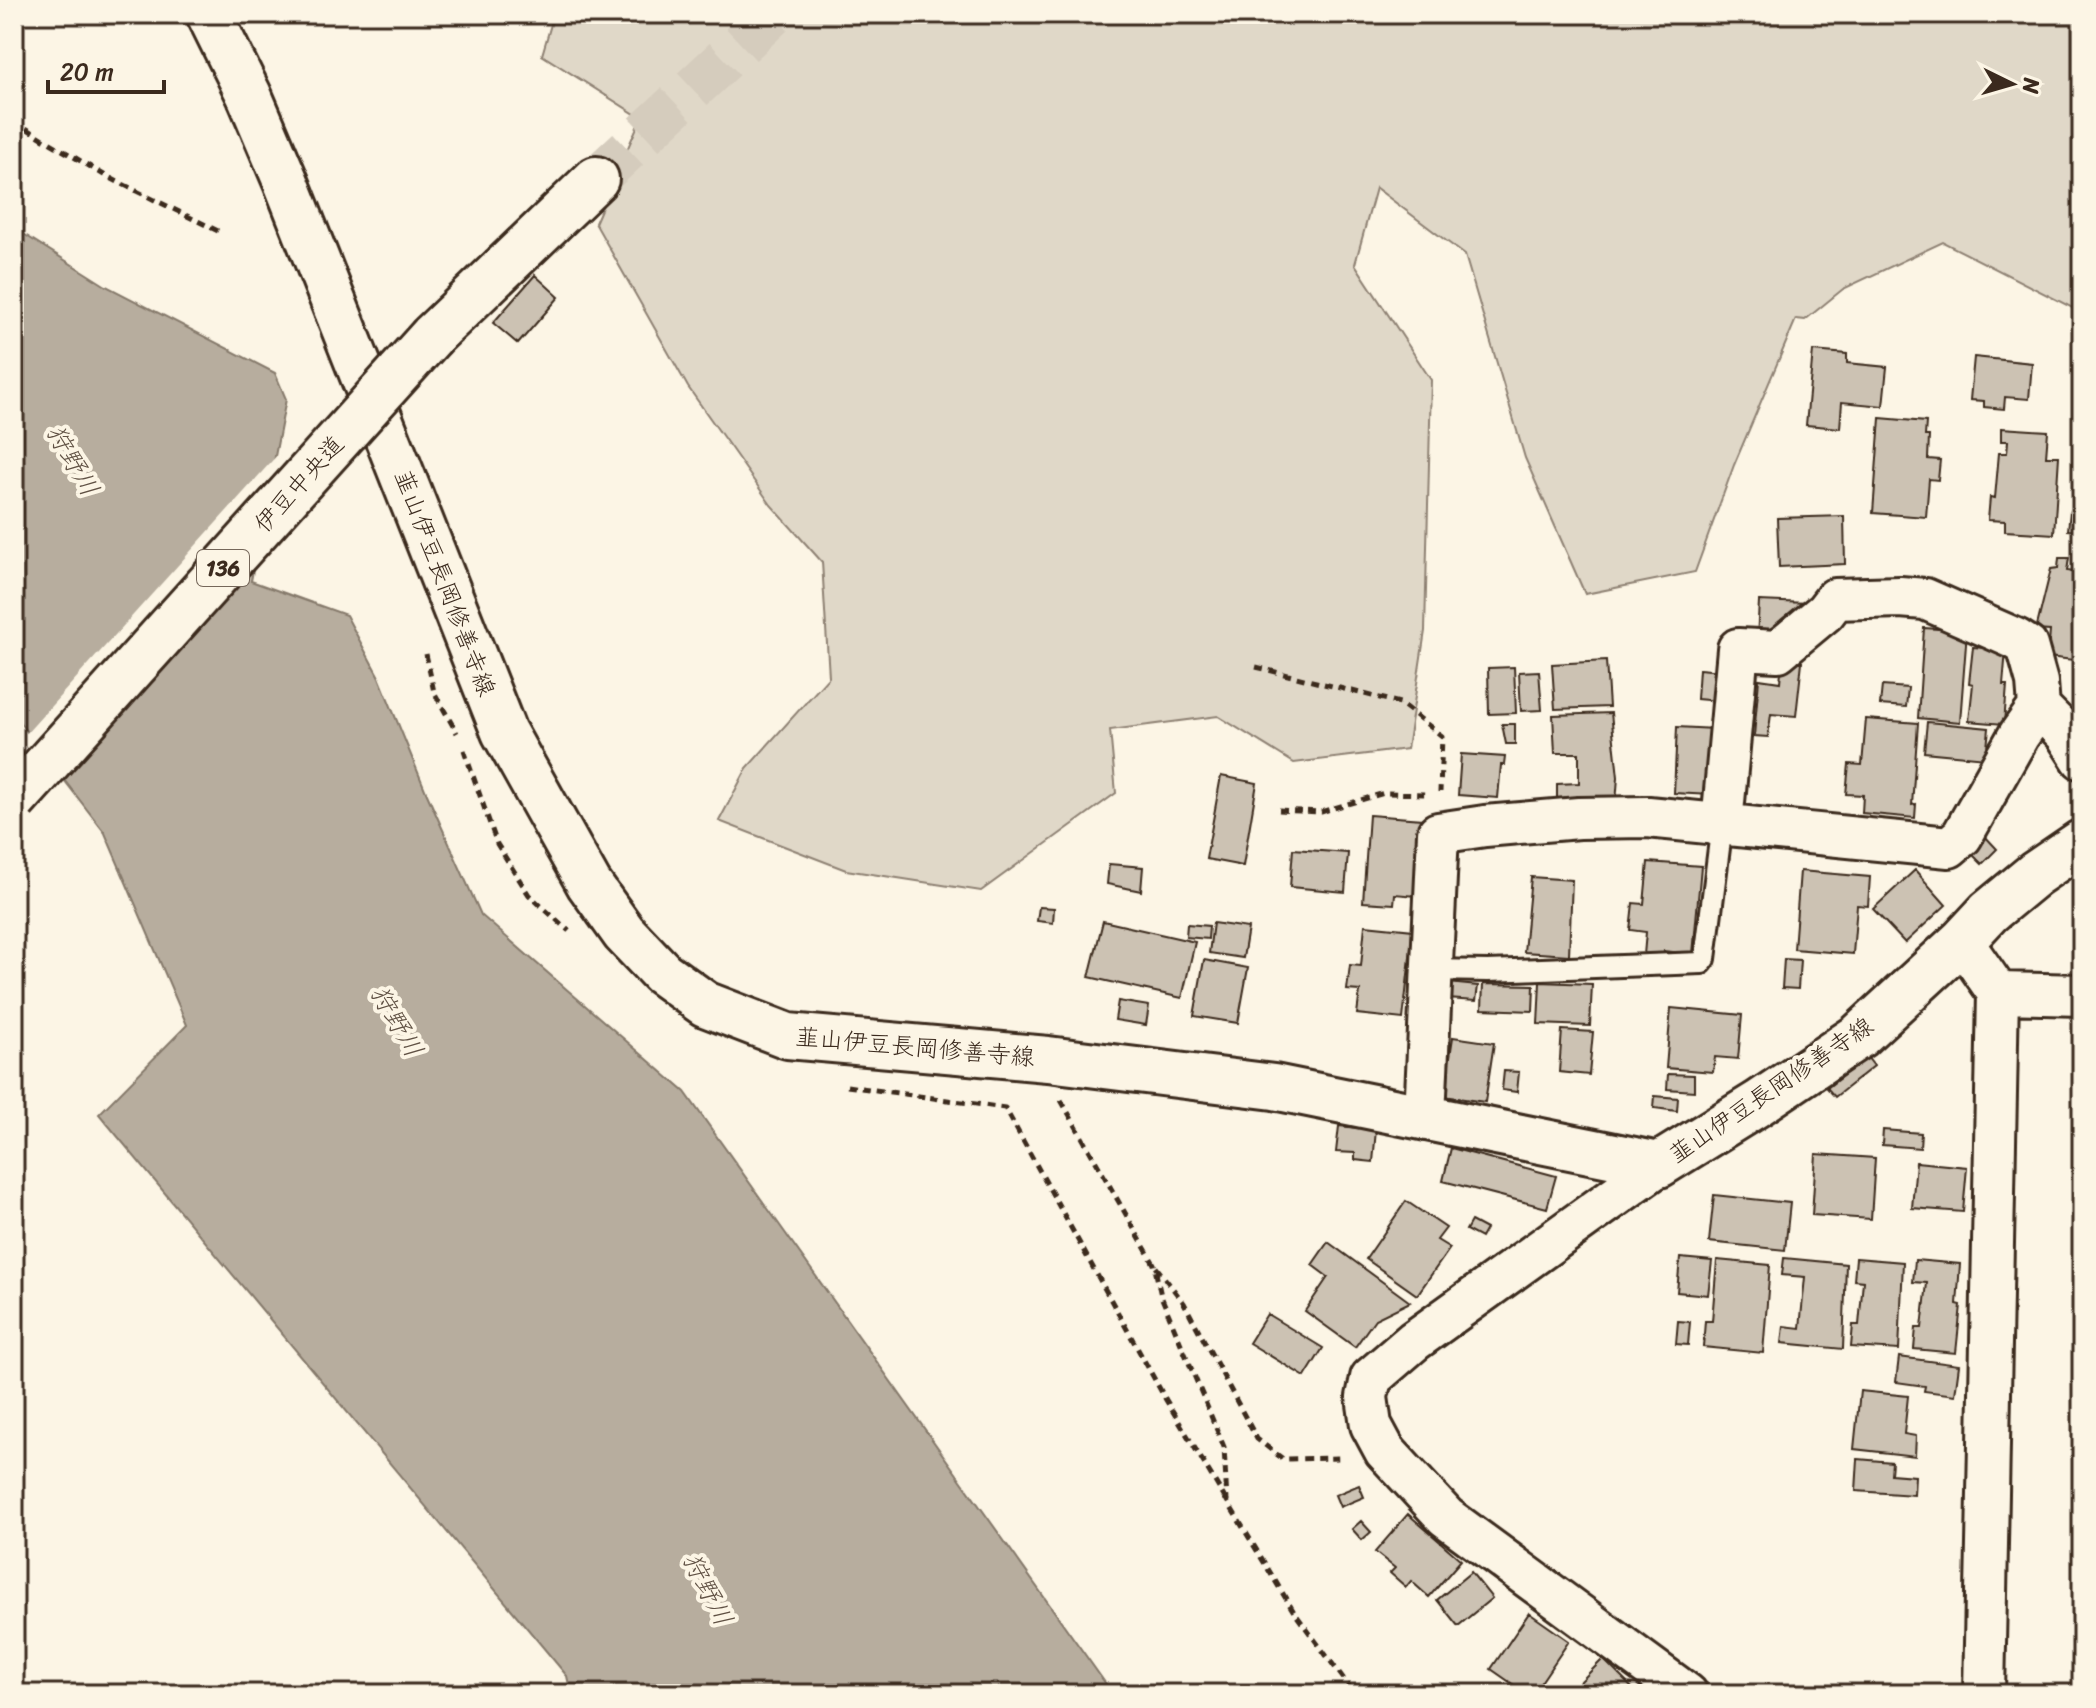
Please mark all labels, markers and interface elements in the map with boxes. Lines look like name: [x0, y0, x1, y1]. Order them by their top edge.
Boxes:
scale bar: [48, 44, 164, 94]
north arrow: [1972, 44, 2052, 124]
text: 20 m: [60, 51, 114, 93]
text: N: [2011, 75, 2052, 96]
water label: 狩野川: [34, 415, 112, 505]
street label: 伊豆中央道: [243, 425, 355, 543]
street label: 韮山伊豆長岡修善寺線: [382, 463, 508, 703]
road number: 136: [197, 550, 249, 586]
water label: 狩野川: [358, 976, 436, 1066]
street label: 韮山伊豆長岡修善寺線: [1660, 1005, 1882, 1175]
street label: 韮山伊豆長岡修善寺線: [794, 1016, 1036, 1078]
water label: 狩野川: [670, 1544, 746, 1634]

